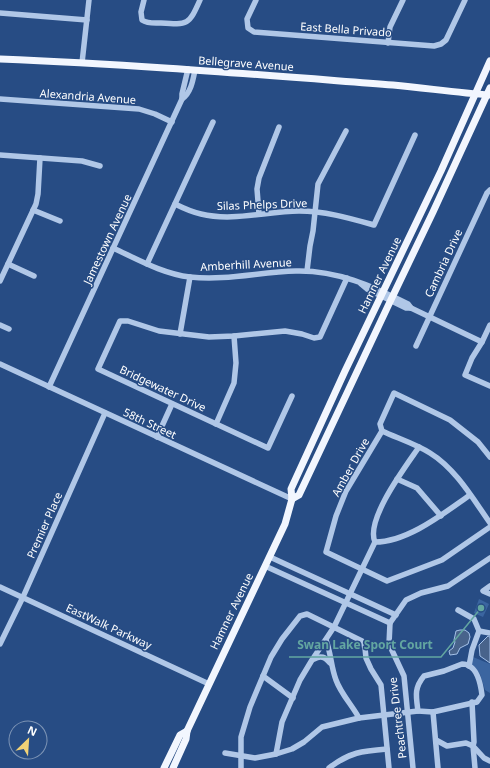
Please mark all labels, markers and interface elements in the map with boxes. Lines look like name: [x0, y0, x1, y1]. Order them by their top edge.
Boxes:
street label: East Bella Privado: [300, 18, 393, 40]
street label: Bellegrave Avenue: [198, 52, 294, 74]
street label: Alexandria Avenue: [39, 85, 137, 107]
street label: Jamestown Avenue: [79, 191, 135, 288]
street label: Silas Phelps Drive: [216, 195, 308, 213]
street label: Cambria Drive: [421, 226, 465, 300]
street label: Hamner Avenue: [354, 234, 404, 316]
street label: Amberhill Avenue: [200, 254, 292, 274]
street label: Bridgewater Drive: [117, 361, 209, 415]
street label: 58th Street: [121, 404, 179, 442]
street label: Amber Drive: [328, 435, 372, 499]
street label: Premier Place: [23, 489, 65, 561]
street label: Hamner Avenue: [206, 570, 256, 652]
street label: EastWalk Parkway: [64, 600, 155, 653]
callout: Swan Lake Sport Court: [289, 633, 441, 657]
text: Swan Lake Sport Court: [297, 636, 433, 653]
street label: Peachtree Drive: [385, 676, 409, 760]
north arrow: [8, 720, 48, 760]
text: N: [25, 722, 40, 739]

